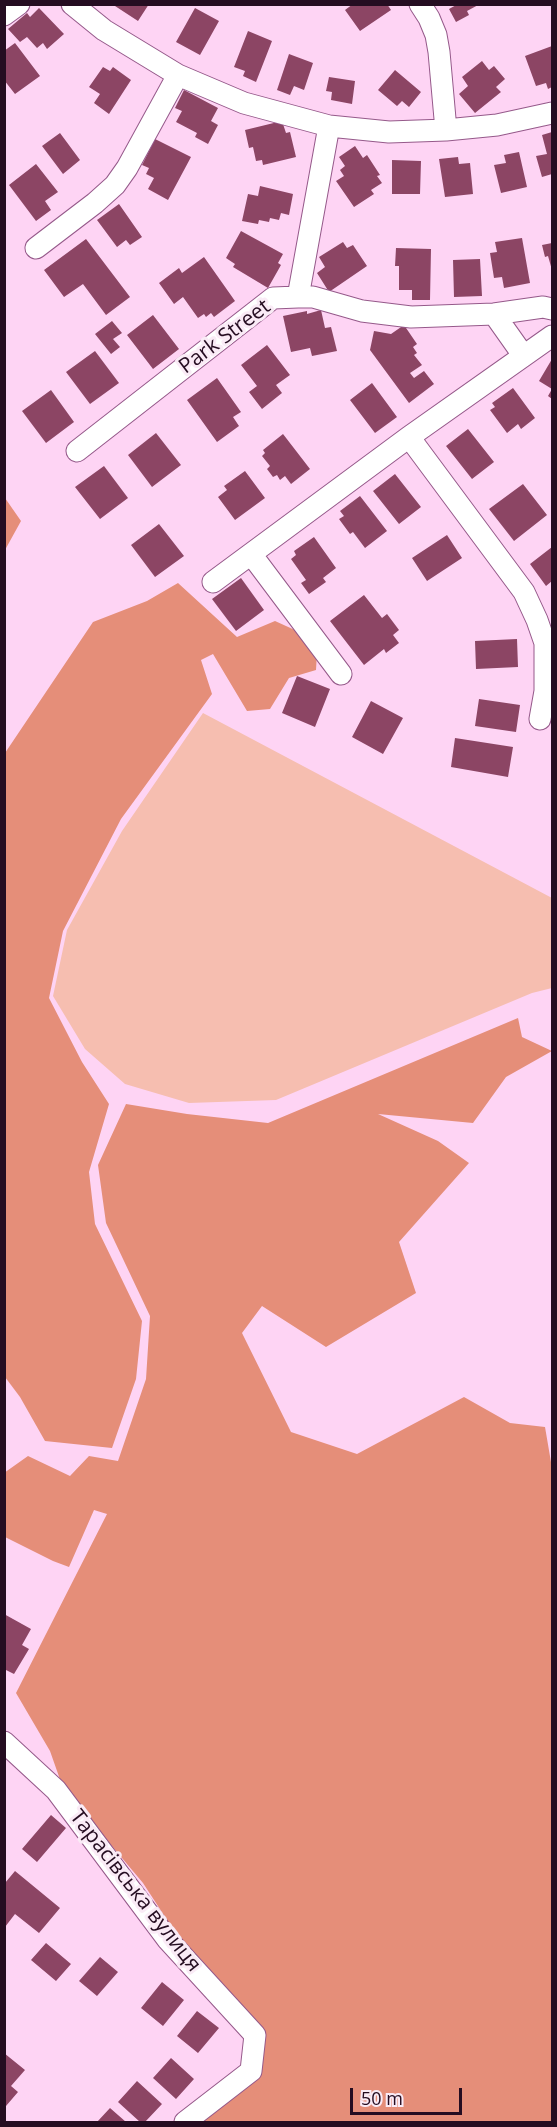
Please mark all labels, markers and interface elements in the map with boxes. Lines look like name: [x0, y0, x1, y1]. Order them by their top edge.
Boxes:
street label: Park Street: [174, 294, 276, 380]
street label: Тарасівська вулиця: [64, 1805, 206, 1977]
scale bar: [353, 2076, 466, 2114]
text: 50 m: [361, 2086, 403, 2110]

